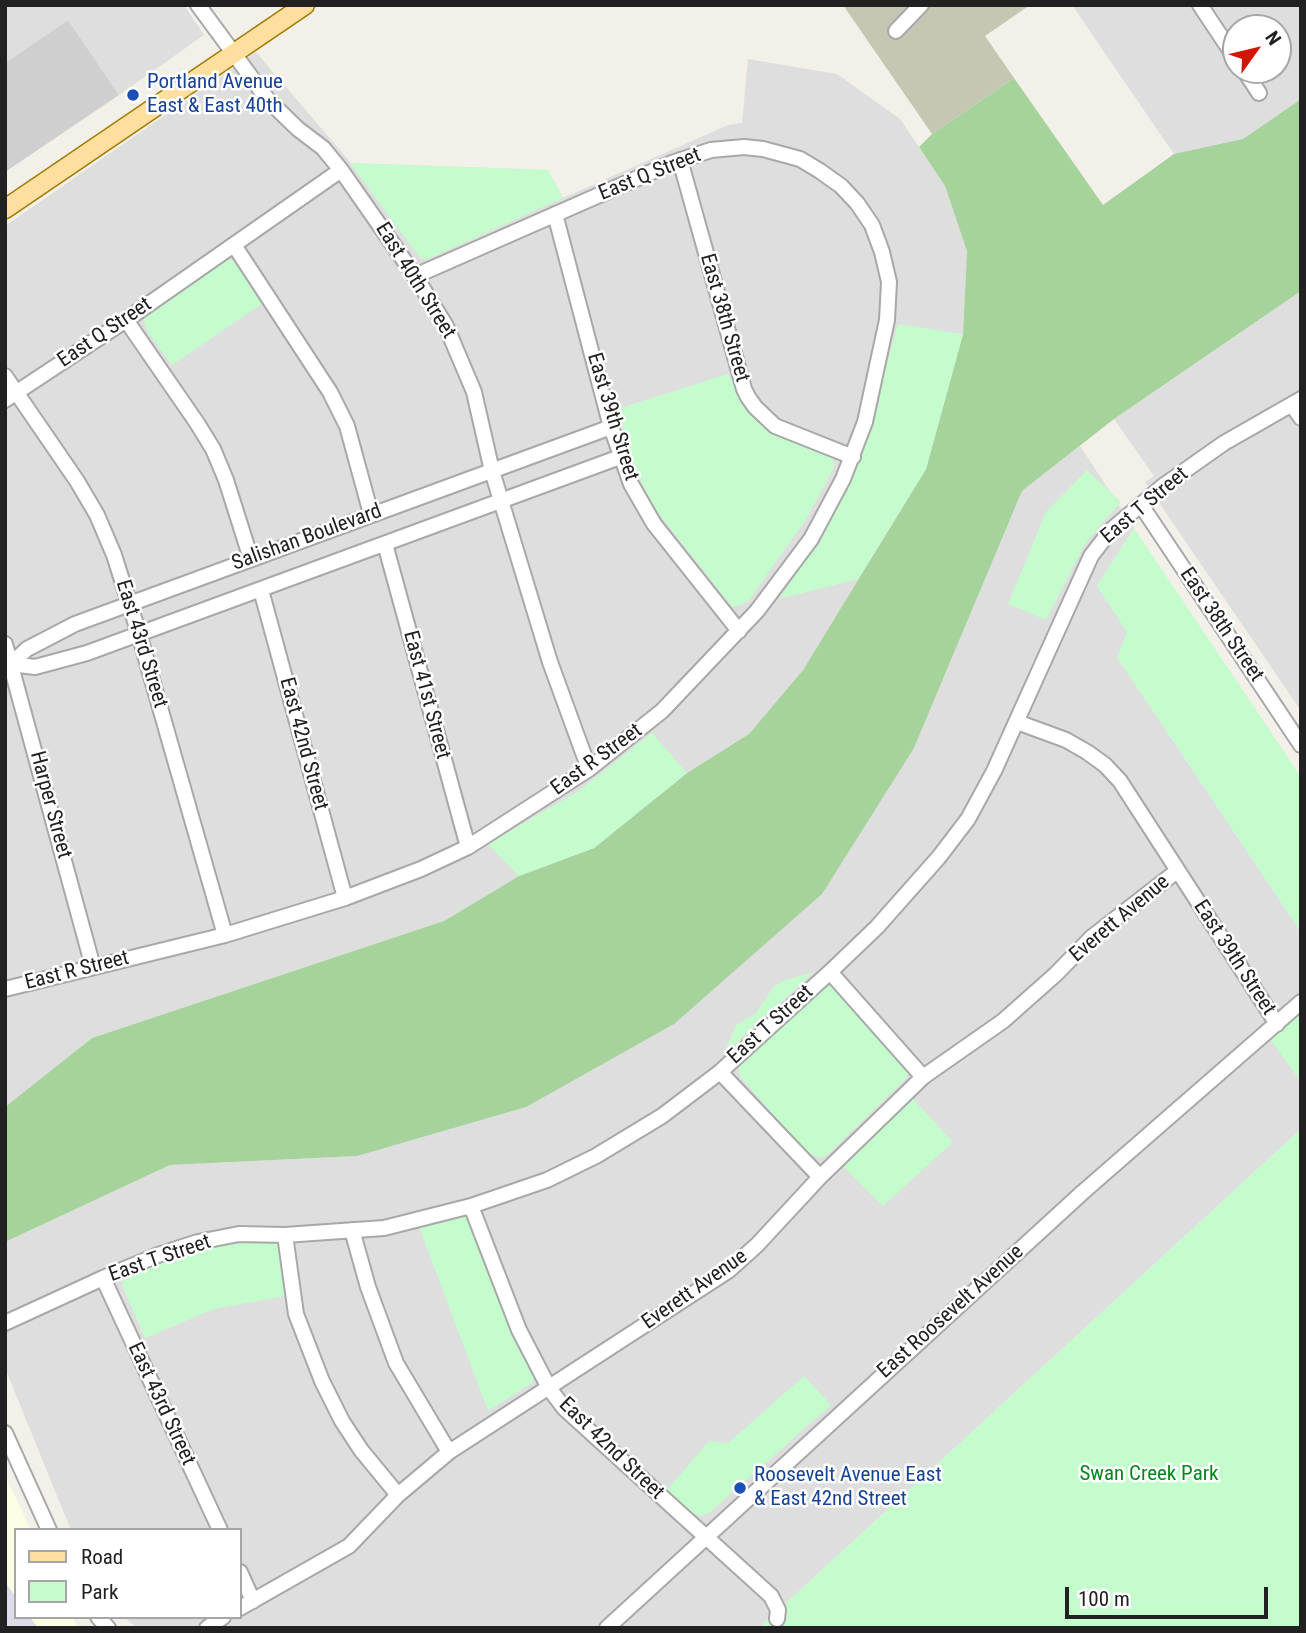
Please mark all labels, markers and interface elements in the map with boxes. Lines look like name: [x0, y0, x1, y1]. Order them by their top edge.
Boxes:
north arrow: [1222, 14, 1292, 84]
text: N: [1260, 27, 1286, 49]
place label: Portland Avenue East & East 40th: [147, 70, 283, 120]
marker: Portland Avenue East & East 40th: [125, 87, 141, 103]
street label: East Q Street: [595, 143, 705, 207]
street label: East 40th Street: [369, 218, 461, 344]
street label: East 38th Street: [694, 251, 754, 385]
street label: East Q Street: [53, 292, 157, 374]
street label: East 39th Street: [581, 350, 643, 484]
street label: East T Street: [1096, 462, 1194, 550]
street label: Salishan Boulevard: [229, 499, 385, 577]
street label: East 38th Street: [1174, 563, 1268, 687]
street label: East 43rd Street: [110, 577, 172, 711]
street label: East 41st Street: [397, 628, 455, 762]
street label: East 42nd Street: [273, 675, 333, 813]
street label: East R Street: [547, 719, 647, 801]
street label: Harper Street: [24, 749, 76, 861]
street label: Everett Avenue: [1065, 870, 1175, 968]
street label: East 39th Street: [1187, 896, 1281, 1020]
street label: East R Street: [22, 946, 132, 996]
street label: East T Street: [723, 980, 819, 1070]
street label: East T Street: [106, 1230, 214, 1288]
street label: East Roosevelt Avenue: [873, 1240, 1029, 1384]
street label: Everett Avenue: [638, 1245, 752, 1335]
street label: East 43rd Street: [122, 1339, 200, 1469]
street label: East 42nd Street: [553, 1393, 669, 1505]
park label: Swan Creek Park: [1079, 1462, 1219, 1488]
place label: Roosevelt Avenue East & East 42nd Street: [754, 1463, 942, 1513]
marker: Roosevelt Avenue East & East 42nd Street: [732, 1480, 748, 1496]
legend: [14, 1528, 242, 1619]
text: Road: [81, 1545, 123, 1569]
scale bar: [1068, 1574, 1271, 1618]
text: Park: [81, 1580, 118, 1604]
text: 100 m: [1078, 1587, 1130, 1611]

